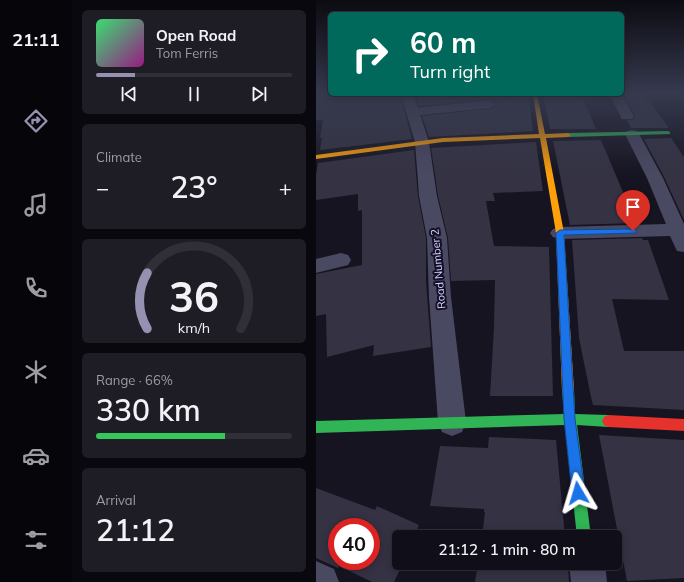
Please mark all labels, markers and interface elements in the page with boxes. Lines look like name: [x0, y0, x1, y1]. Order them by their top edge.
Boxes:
text: 60 m: [410, 25, 476, 60]
text: Open Road: [156, 26, 236, 45]
text: 21:11: [12, 28, 60, 51]
icon: right: [344, 28, 396, 80]
text: Tom Ferris: [156, 45, 218, 61]
text: Turn right: [410, 60, 490, 83]
icon: previous: [118, 83, 140, 105]
icon: pause: [183, 83, 205, 105]
icon: next: [248, 83, 270, 105]
icon: directions: [22, 107, 50, 135]
text: Climate: [96, 149, 142, 165]
text: 23°: [170, 168, 218, 206]
text: −: [96, 174, 109, 202]
text: +: [279, 174, 292, 202]
pin: [616, 190, 650, 231]
icon: music: [22, 191, 50, 219]
icon: arrive: [622, 196, 644, 218]
street label: Road Number 2: [428, 228, 448, 310]
text: 36: [169, 270, 219, 322]
icon: phone: [22, 274, 50, 302]
text: km/h: [178, 319, 210, 337]
icon: climate: [22, 358, 50, 386]
text: Range · 66%: [96, 372, 173, 388]
text: 330 km: [96, 391, 201, 429]
icon: car: [22, 442, 50, 470]
position arrow: [557, 472, 599, 514]
text: Arrival: [96, 492, 136, 508]
text: 21:12: [96, 511, 175, 549]
speed limit sign: 40: [328, 518, 380, 570]
icon: filters: [22, 526, 50, 554]
text: 21:12 · 1 min · 80 m: [438, 540, 576, 559]

